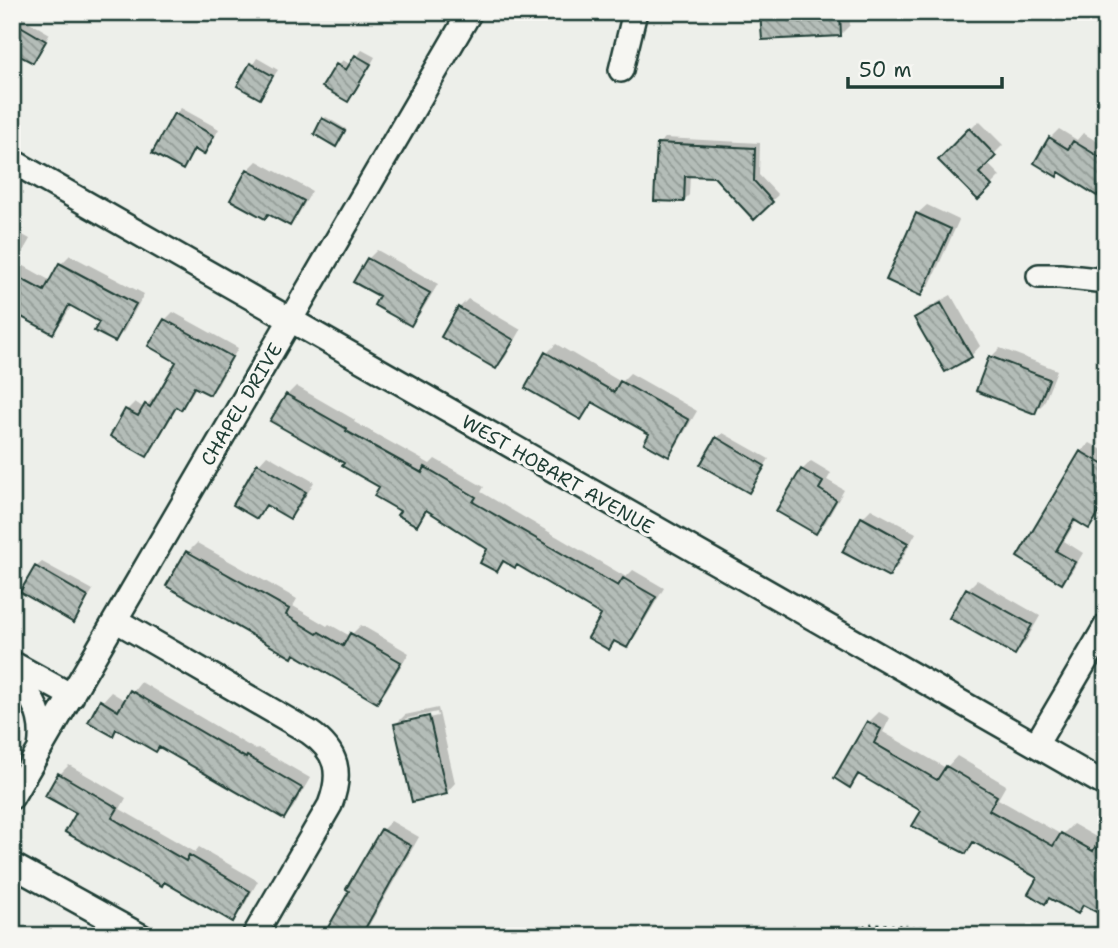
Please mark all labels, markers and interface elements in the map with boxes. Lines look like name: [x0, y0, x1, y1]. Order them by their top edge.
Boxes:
scale bar: [848, 46, 1002, 90]
text: 50 m: [859, 56, 912, 84]
street label: CHAPEL DRIVE: [195, 338, 288, 470]
street label: WEST HOBART AVENUE: [457, 409, 659, 540]

